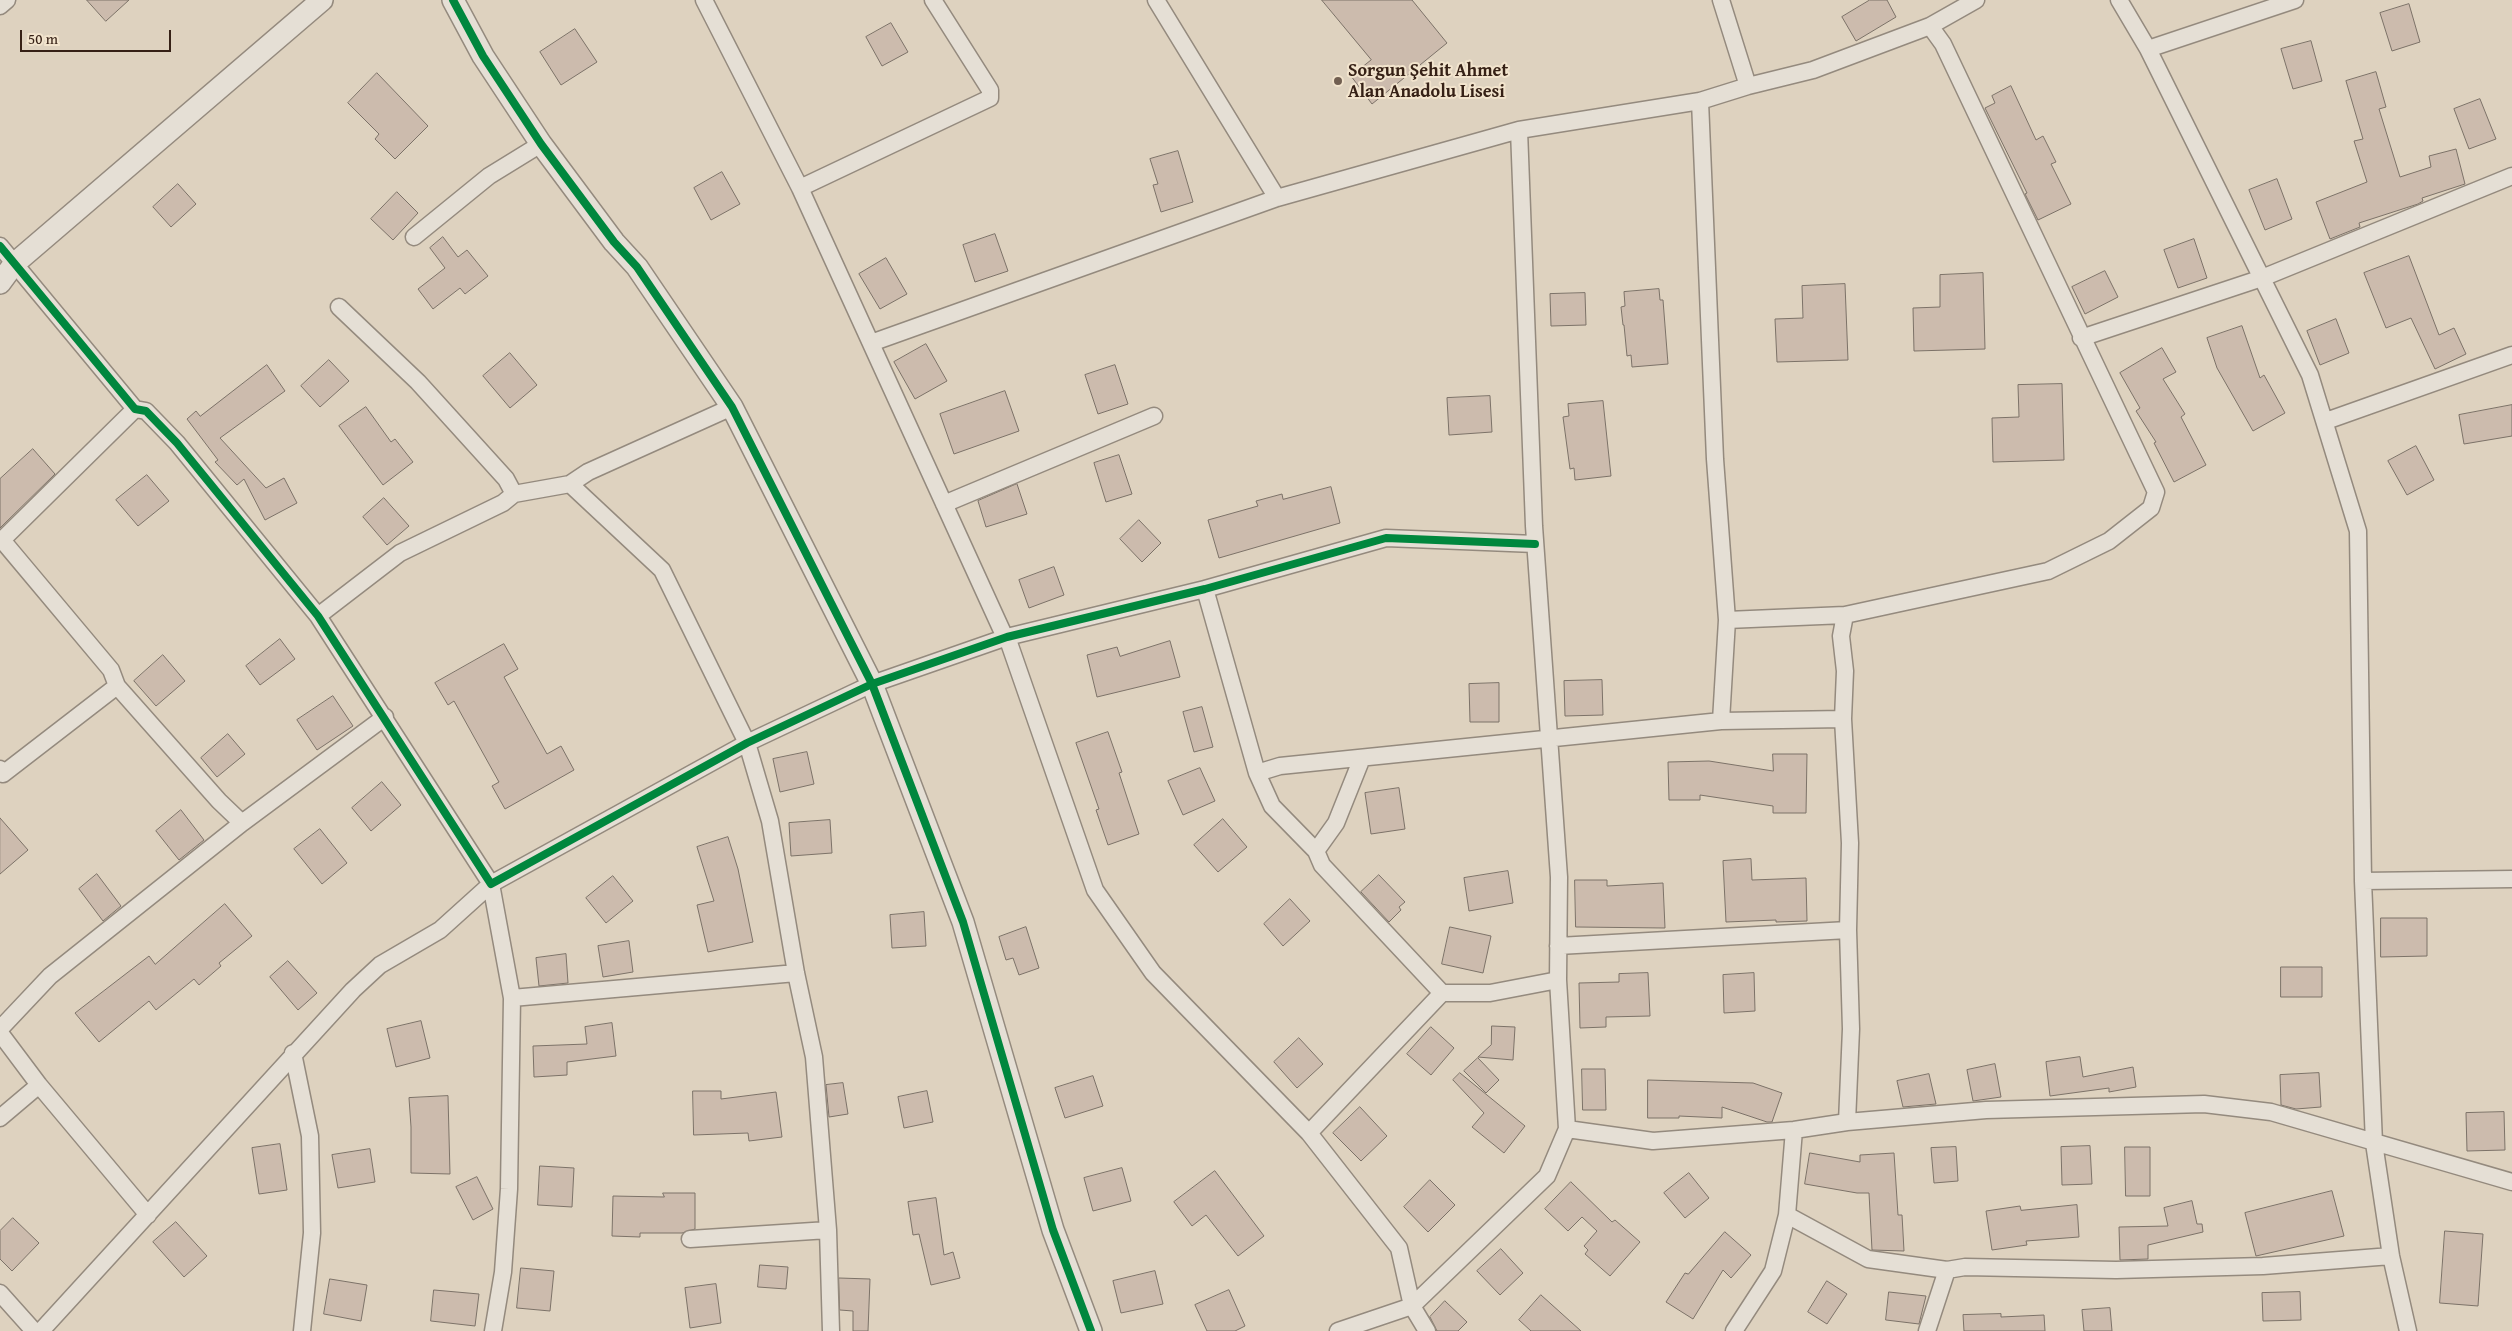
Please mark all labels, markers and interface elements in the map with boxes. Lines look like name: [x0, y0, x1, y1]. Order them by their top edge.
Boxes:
scale bar: [22, 20, 174, 52]
text: 50 m: [28, 28, 58, 49]
place label: Sorgun Şehit Ahmet Alan Anadolu Lisesi: [1348, 60, 1508, 102]
marker: Sorgun Şehit Ahmet Alan Anadolu Lisesi: [1332, 75, 1344, 87]

